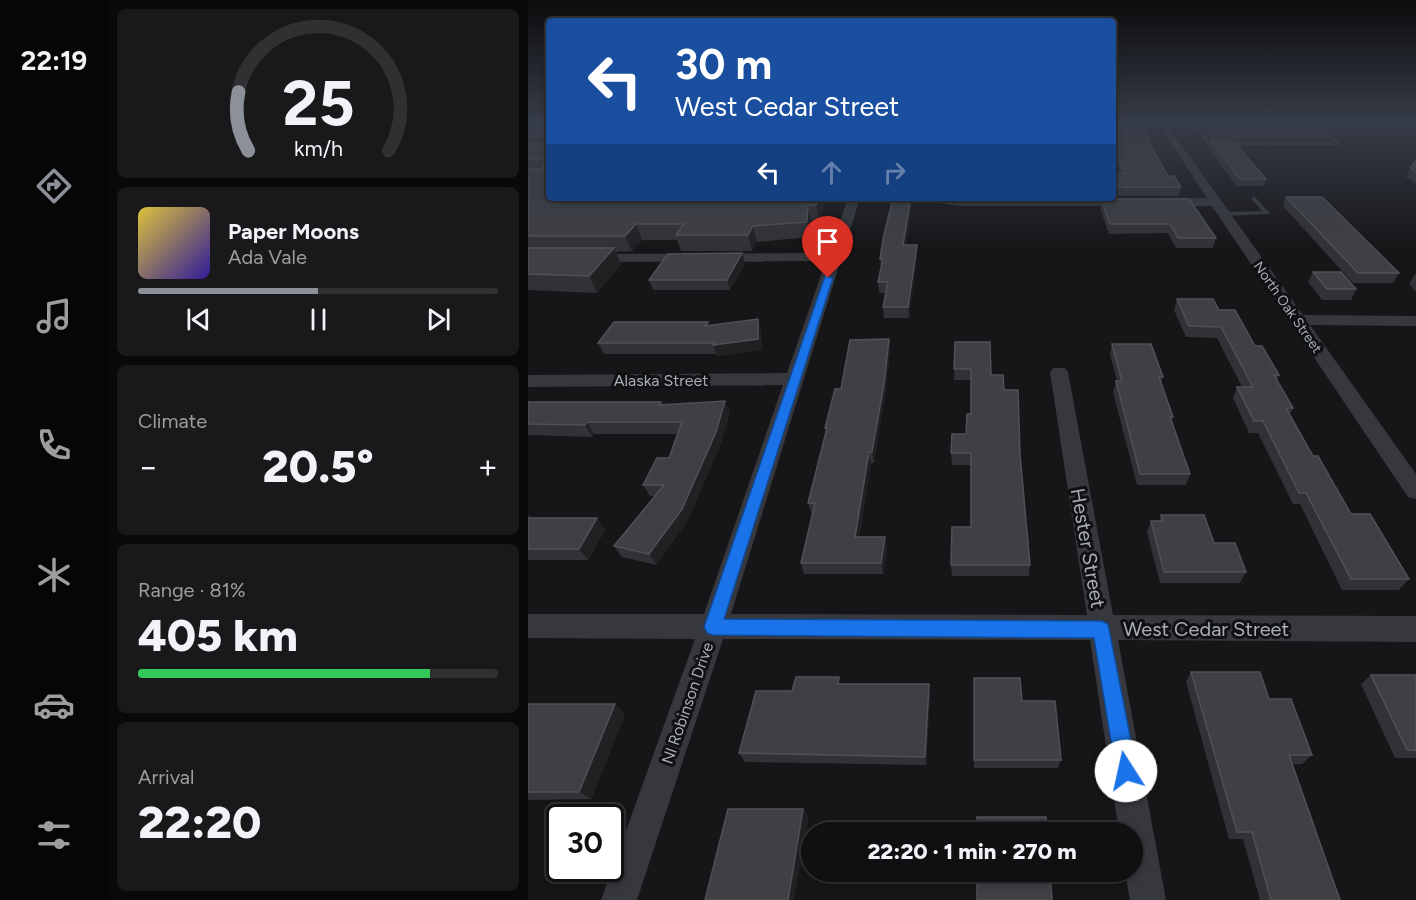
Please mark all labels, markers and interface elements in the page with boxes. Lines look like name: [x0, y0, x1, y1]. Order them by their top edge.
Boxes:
text: 30 m: [675, 39, 772, 90]
icon: left: [576, 42, 654, 120]
text: 22:19: [21, 44, 87, 77]
text: 25: [282, 66, 354, 141]
text: West Cedar Street: [675, 90, 899, 123]
text: km/h: [294, 136, 342, 161]
icon: left: [752, 156, 785, 189]
icon: ahead: [815, 156, 848, 189]
icon: right: [878, 156, 911, 189]
icon: directions: [33, 165, 75, 207]
pin: [802, 216, 853, 278]
text: Paper Moons: [228, 218, 359, 245]
icon: arrive: [811, 225, 844, 258]
text: Ada Vale: [228, 245, 307, 269]
street label: North Oak Street: [1250, 258, 1325, 356]
icon: music: [33, 295, 75, 337]
icon: previous: [182, 303, 215, 336]
icon: pause: [302, 303, 335, 336]
icon: next: [422, 303, 455, 336]
street label: Alaska Street: [614, 371, 708, 390]
text: Climate: [138, 409, 207, 433]
icon: phone: [33, 424, 75, 466]
text: 20.5°: [262, 439, 374, 493]
text: −: [138, 447, 159, 486]
text: +: [477, 447, 498, 486]
street label: Hester Street: [1066, 486, 1110, 610]
icon: climate: [33, 554, 75, 596]
text: Range · 81%: [138, 578, 246, 602]
text: 405 km: [138, 608, 298, 662]
street label: West Cedar Street: [1123, 617, 1289, 641]
street label: Nl Robinson Drive: [658, 639, 717, 767]
icon: car: [33, 684, 75, 726]
position arrow: [1094, 739, 1158, 803]
text: Arrival: [138, 765, 194, 789]
text: 22:20: [138, 795, 261, 849]
speed limit sign: 30: [546, 804, 624, 882]
icon: filters: [33, 814, 75, 856]
text: 22:20 · 1 min · 270 m: [867, 838, 1077, 865]

